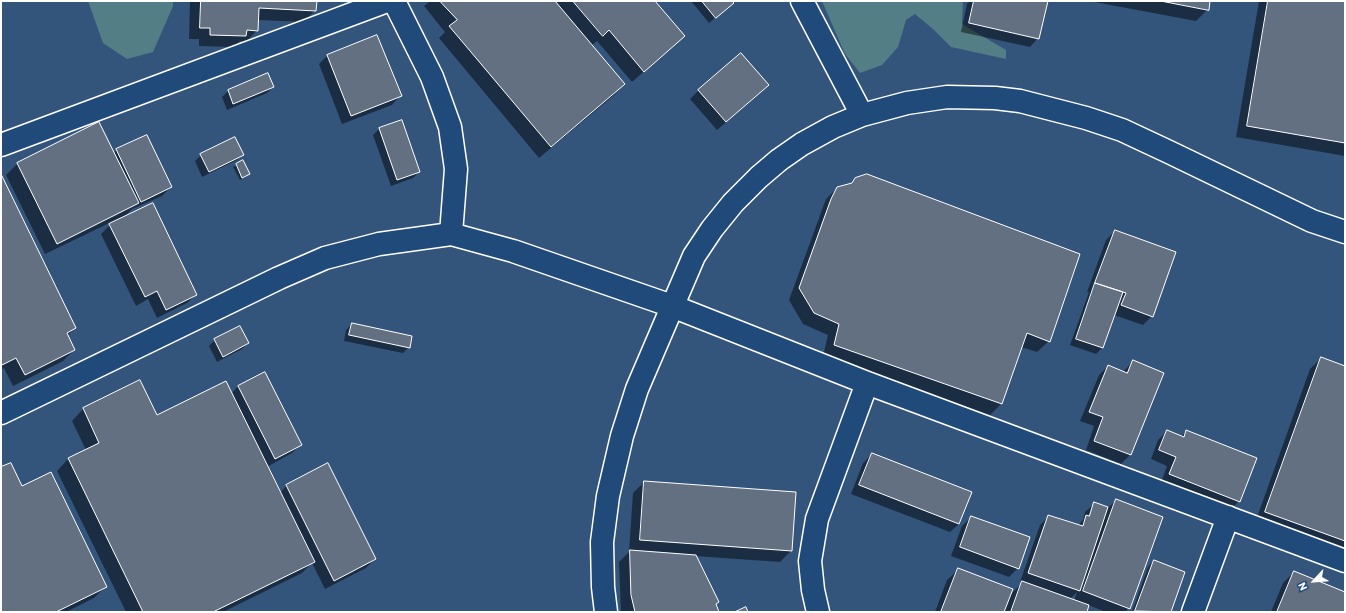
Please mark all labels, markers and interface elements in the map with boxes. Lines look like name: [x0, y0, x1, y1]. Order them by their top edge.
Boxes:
north arrow: [1294, 561, 1334, 601]
text: N: [1295, 580, 1310, 593]

